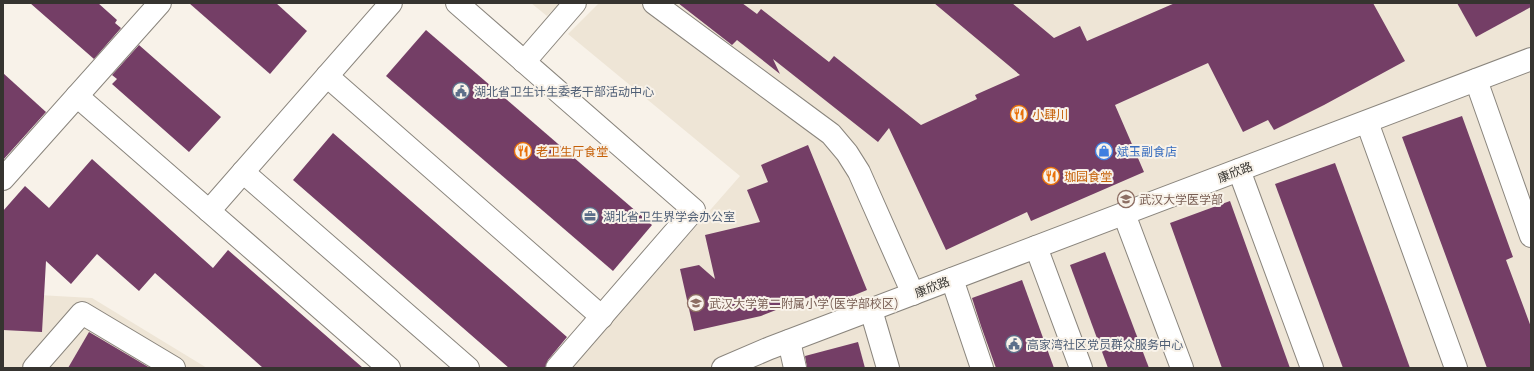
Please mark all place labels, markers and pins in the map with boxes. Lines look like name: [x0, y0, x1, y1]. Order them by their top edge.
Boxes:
public building icon: 湖北省卫生计生委老干部活动中心: [451, 81, 471, 101]
place label: 湖北省卫生计生委老干部活动中心: [474, 83, 654, 100]
restaurant icon: 小肆川: [1009, 104, 1029, 124]
place label: 小肆川: [1032, 106, 1068, 123]
restaurant icon: 老卫生厅食堂: [513, 141, 533, 161]
shop icon: 斌玉副食店: [1094, 141, 1114, 161]
place label: 老卫生厅食堂: [536, 143, 608, 160]
place label: 斌玉副食店: [1117, 143, 1177, 160]
restaurant icon: 珈园食堂: [1041, 166, 1061, 186]
place label: 珈园食堂: [1064, 168, 1112, 185]
school or university icon: 武汉大学医学部: [1116, 189, 1136, 209]
place label: 武汉大学医学部: [1139, 191, 1223, 208]
office icon: 湖北省卫生界学会办公室: [580, 206, 600, 226]
place label: 湖北省卫生界学会办公室: [603, 208, 735, 225]
school or university icon: 武汉大学第二附属小学(医学部校区): [686, 293, 706, 313]
place label: 武汉大学第二附属小学(医学部校区): [709, 295, 899, 312]
public building icon: 高家湾社区党员群众服务中心: [1004, 334, 1024, 354]
place label: 高家湾社区党员群众服务中心: [1027, 336, 1183, 353]

